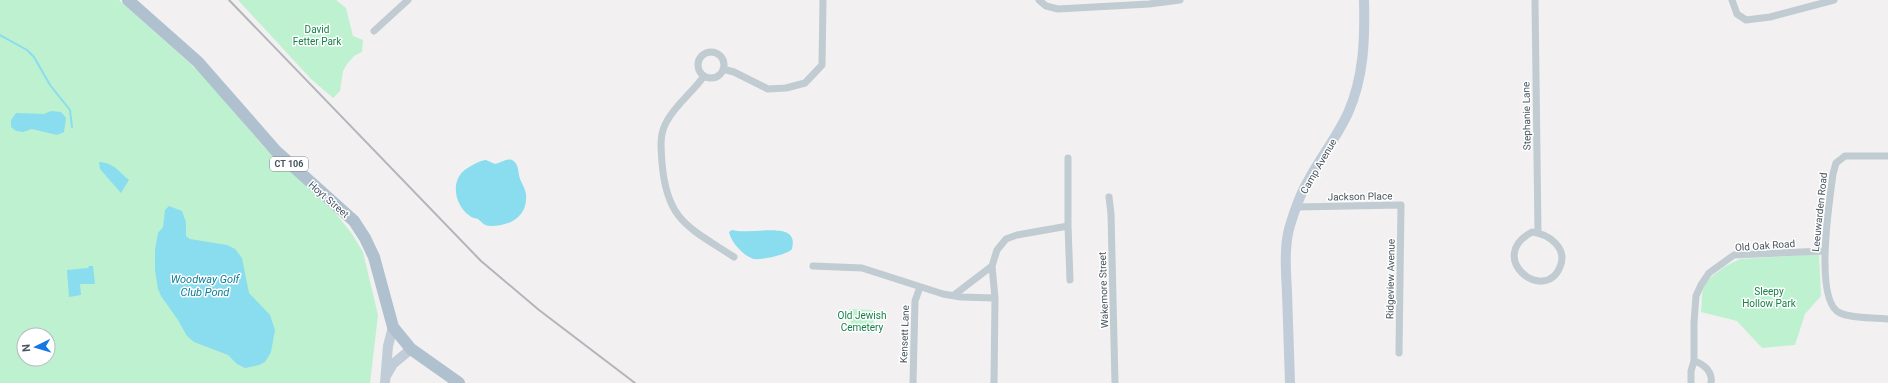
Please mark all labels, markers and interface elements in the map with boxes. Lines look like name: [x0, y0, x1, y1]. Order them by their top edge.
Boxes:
park label: David Fetter Park: [293, 24, 342, 47]
street label: Stephanie Lane: [1520, 82, 1533, 150]
street label: Camp Avenue: [1298, 137, 1339, 196]
road number: CT 106: [270, 157, 308, 171]
street label: Leeuwarden Road: [1810, 172, 1829, 252]
street label: Hoyt Street: [306, 179, 351, 220]
street label: Jackson Place: [1327, 190, 1393, 203]
street label: Old Oak Road: [1735, 238, 1795, 253]
street label: Ridgeview Avenue: [1384, 239, 1397, 319]
street label: Wakemore Street: [1097, 252, 1110, 328]
water label: Woodway Golf Club Pond: [171, 273, 241, 299]
park label: Sleepy Hollow Park: [1742, 286, 1797, 309]
street label: Kensett Lane: [898, 305, 911, 363]
park label: Old Jewish Cemetery: [838, 310, 886, 333]
north arrow: [16, 327, 56, 367]
text: N: [20, 343, 33, 352]

